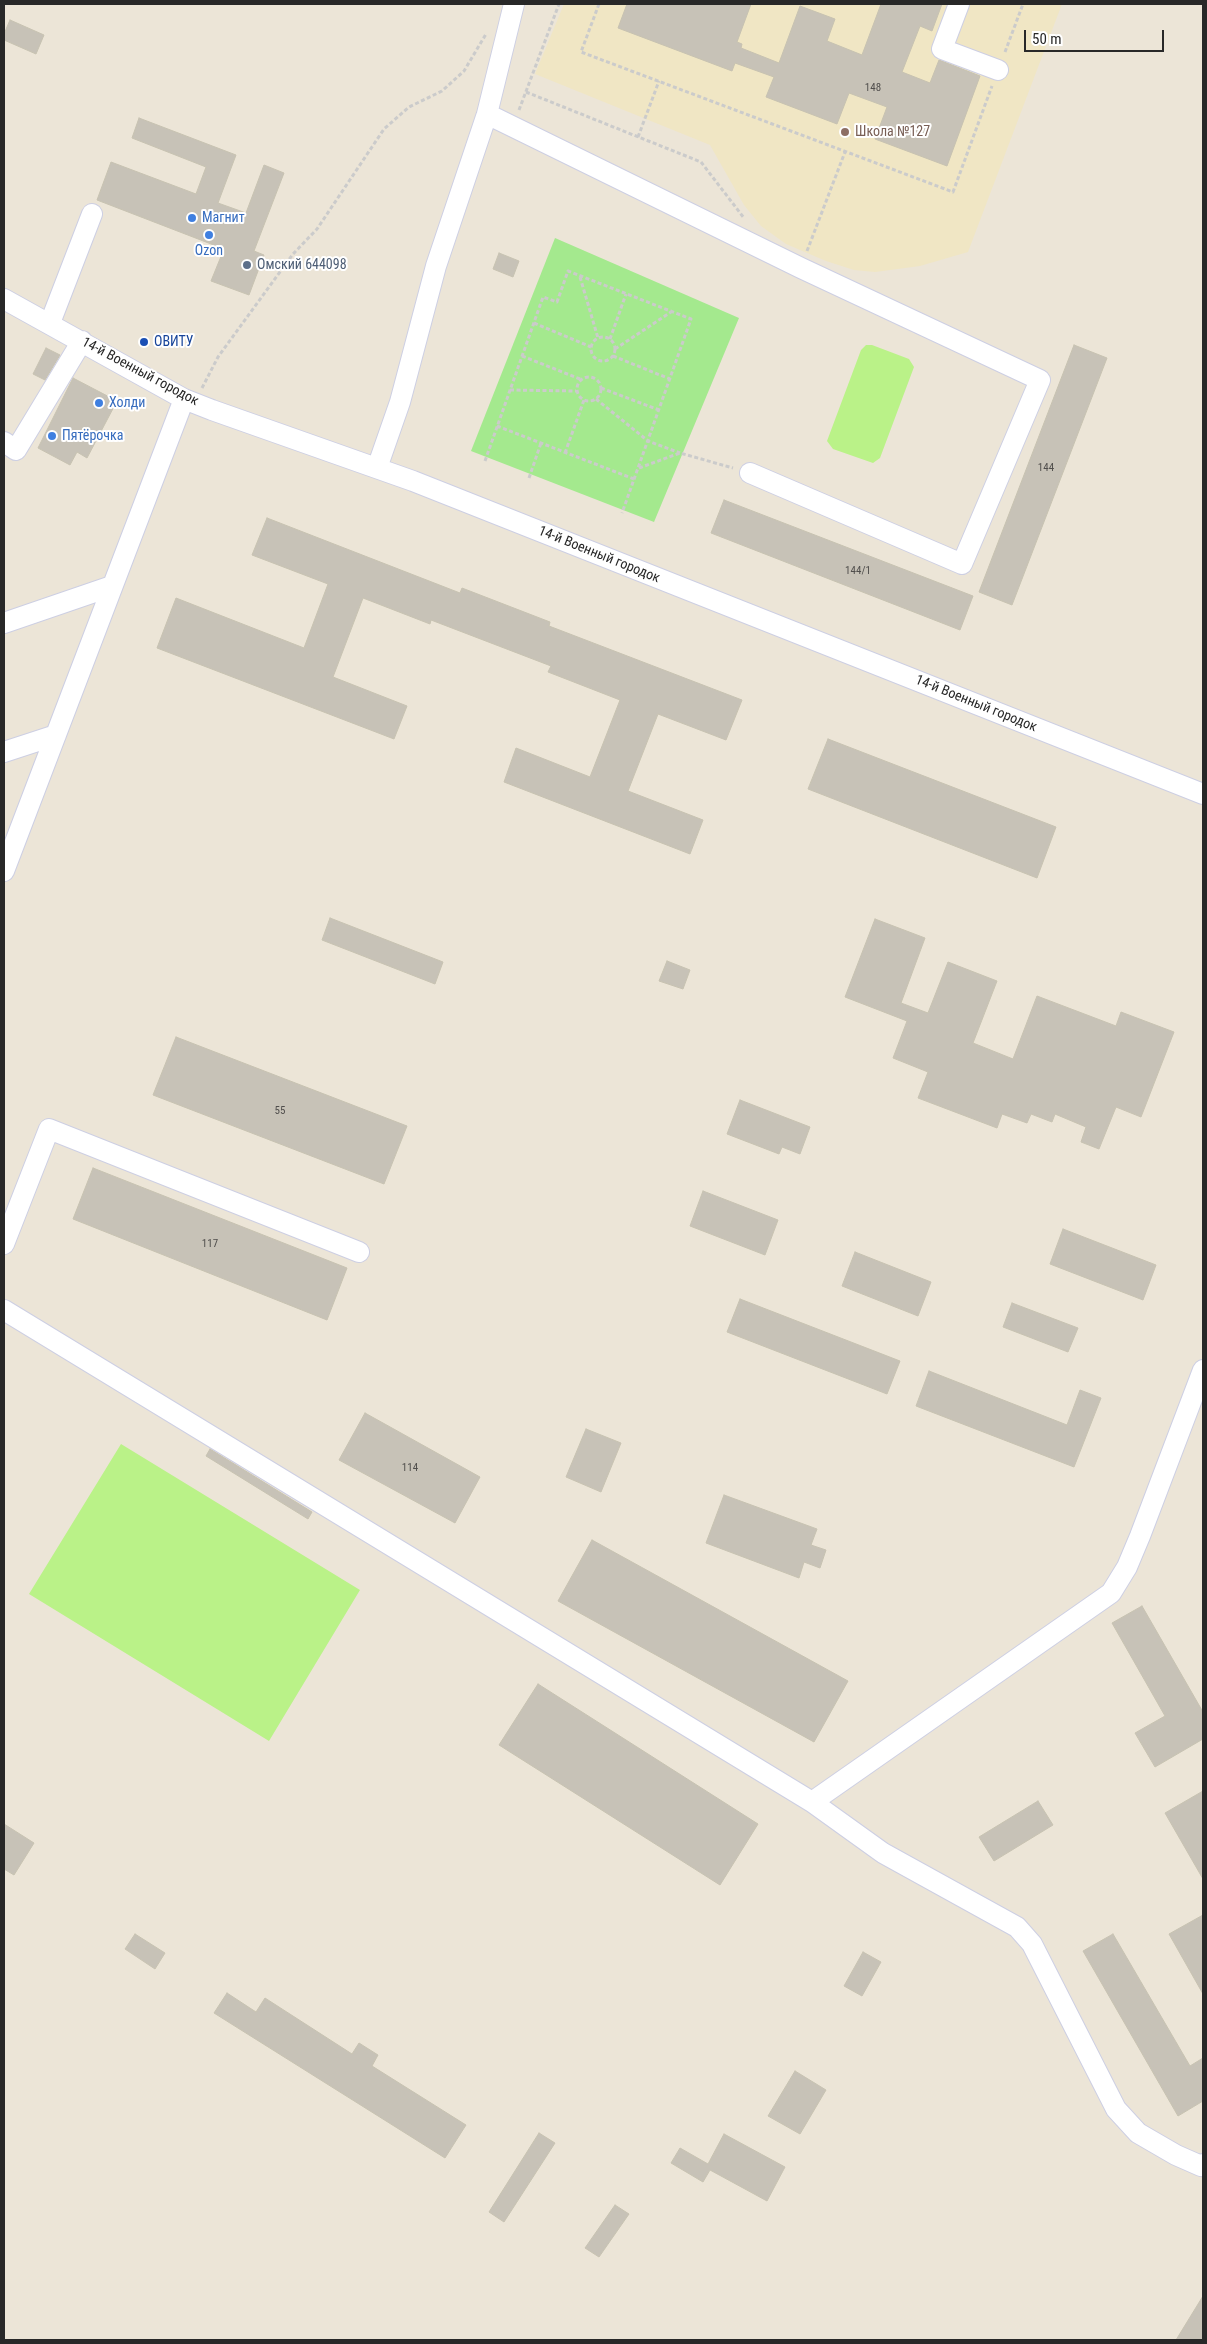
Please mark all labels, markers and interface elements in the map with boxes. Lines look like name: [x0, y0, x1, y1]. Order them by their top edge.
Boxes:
scale bar: [1027, 20, 1167, 52]
text: 50 m: [1032, 30, 1062, 48]
house number: 148: [865, 81, 881, 95]
place label: Школа №127: [855, 124, 930, 140]
marker: Школа №127: [839, 126, 851, 138]
place label: Магнит: [202, 210, 245, 226]
marker: Магнит: [186, 212, 198, 224]
marker: Ozon: [203, 229, 215, 241]
place label: Ozon: [195, 243, 223, 259]
place label: Омский 644098: [257, 257, 347, 273]
marker: Омский 644098: [241, 259, 253, 271]
street label: 14-й Военный городок: [79, 334, 201, 410]
place label: ОВИТУ: [154, 334, 193, 350]
marker: ОВИТУ: [138, 336, 150, 348]
place label: Холди: [109, 395, 145, 411]
marker: Холди: [93, 397, 105, 409]
place label: Пятёрочка: [62, 428, 123, 444]
marker: Пятёрочка: [46, 430, 58, 442]
house number: 144: [1038, 461, 1054, 475]
street label: 14-й Военный городок: [536, 523, 662, 587]
house number: 144/1: [845, 564, 871, 578]
street label: 14-й Военный городок: [913, 672, 1039, 736]
house number: 55: [275, 1104, 285, 1118]
house number: 117: [202, 1237, 218, 1251]
house number: 114: [402, 1461, 418, 1475]

